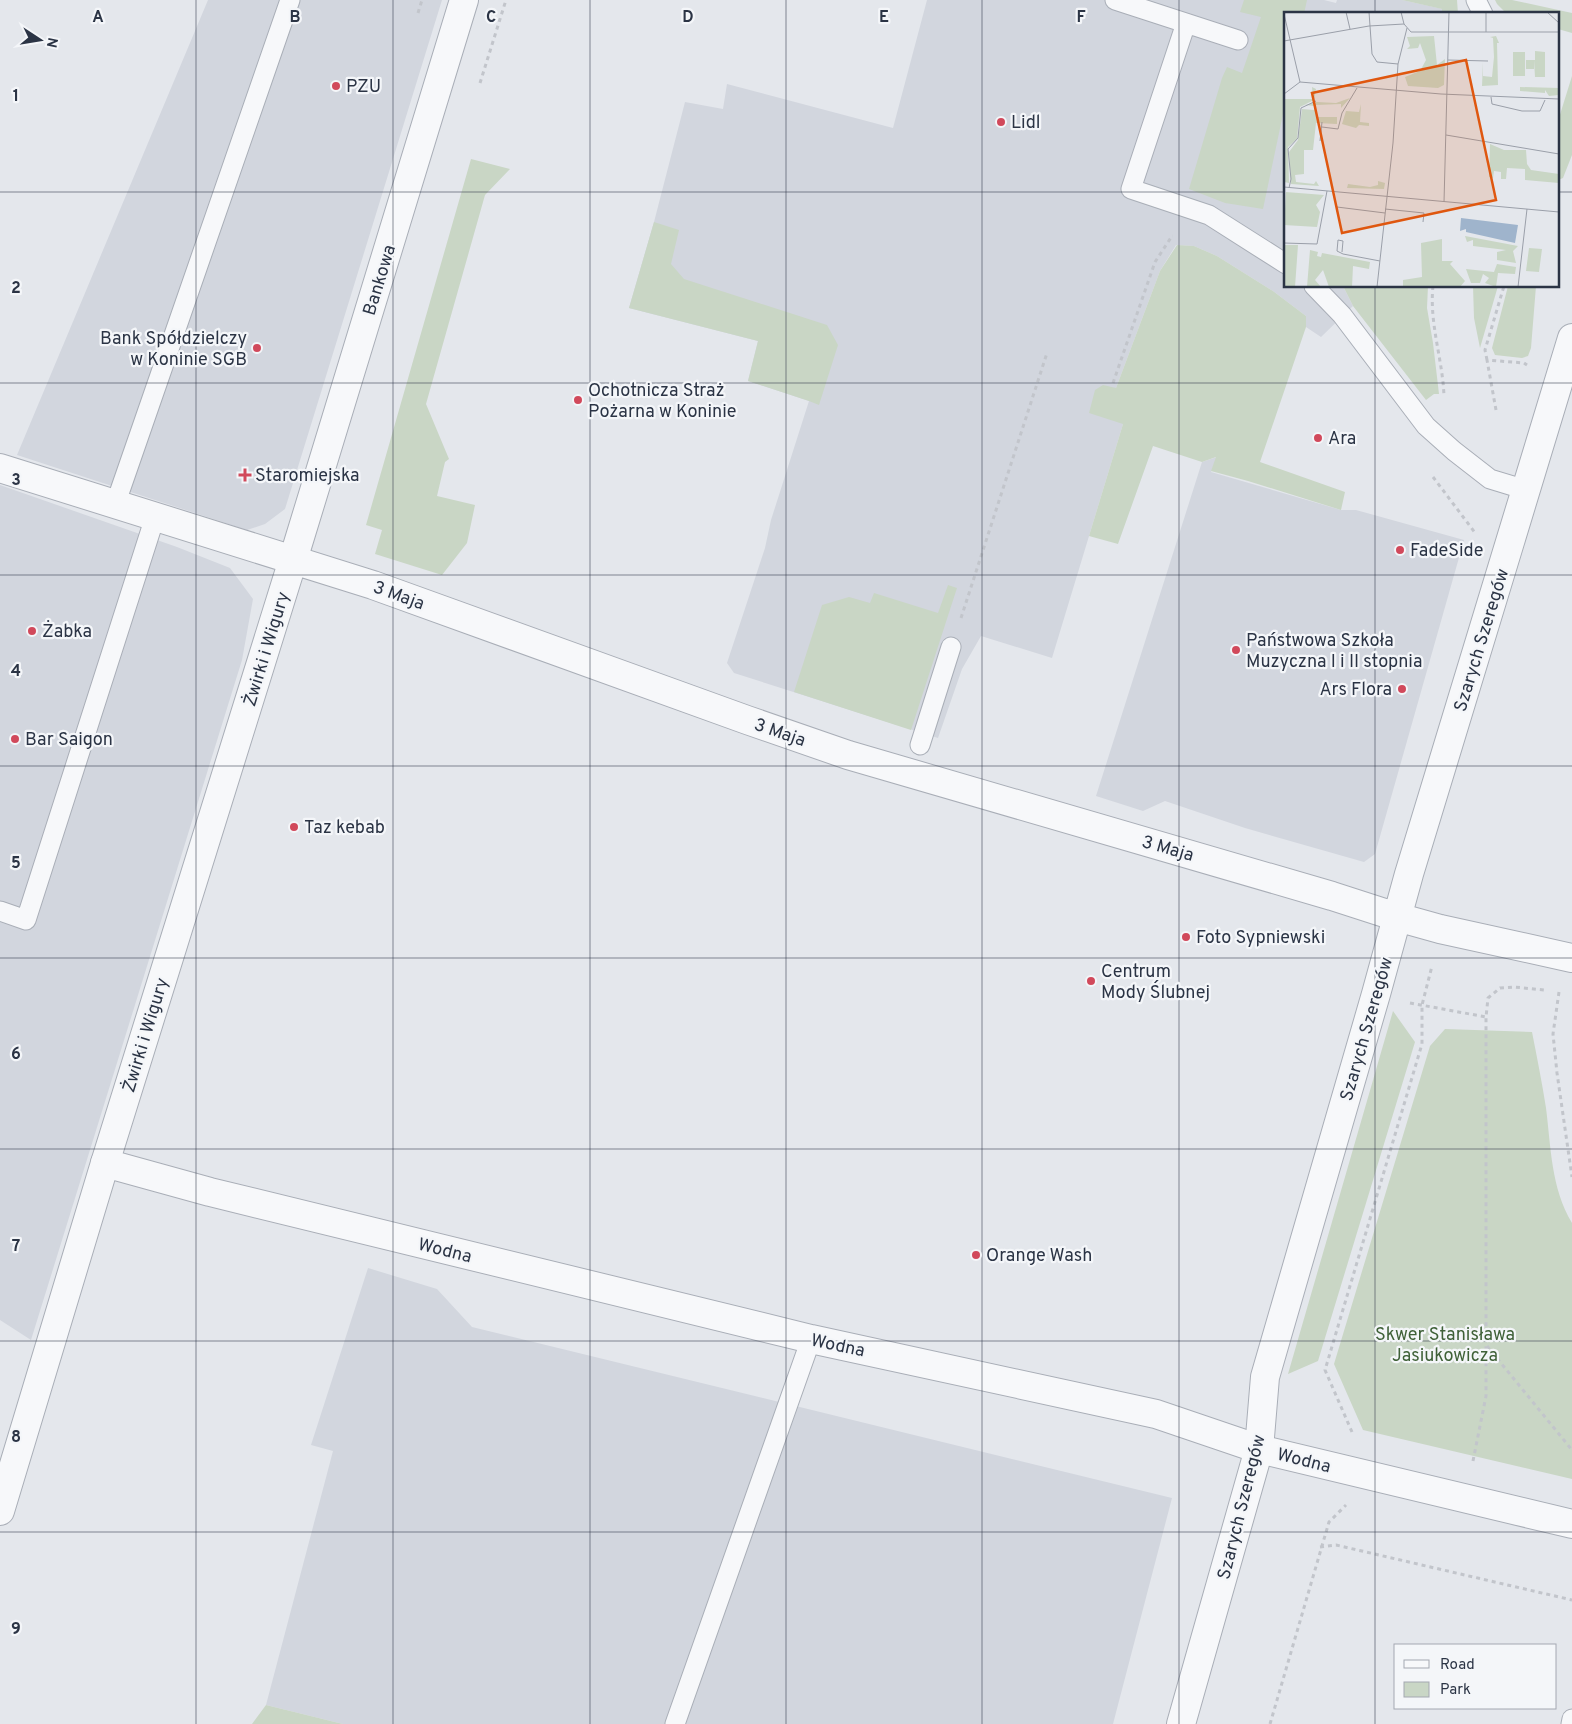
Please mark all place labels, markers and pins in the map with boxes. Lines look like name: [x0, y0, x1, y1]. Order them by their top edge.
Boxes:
place label: PZU: [346, 76, 381, 99]
marker: PZU: [330, 80, 342, 92]
place label: Lidl: [1011, 112, 1040, 135]
marker: Lidl: [995, 116, 1007, 128]
place label: Bank Spółdzielczy w Koninie SGB: [100, 328, 247, 372]
marker: Bank Spółdzielczy w Koninie SGB: [251, 342, 263, 354]
place label: Ochotnicza Straż Pożarna w Koninie: [588, 380, 736, 424]
marker: Ochotnicza Straż Pożarna w Koninie: [572, 394, 584, 406]
place label: Ara: [1328, 428, 1356, 451]
marker: Ara: [1312, 432, 1324, 444]
place label: Staromiejska: [255, 465, 360, 488]
marker: Staromiejska: [239, 469, 251, 481]
place label: FadeSide: [1410, 540, 1483, 563]
marker: FadeSide: [1394, 544, 1406, 556]
place label: Żabka: [42, 619, 92, 644]
marker: Żabka: [26, 625, 38, 637]
place label: Państwowa Szkoła Muzyczna I i II stopnia: [1246, 630, 1422, 674]
marker: Państwowa Szkoła Muzyczna I i II stopnia: [1230, 644, 1242, 656]
place label: Ars Flora: [1319, 679, 1392, 702]
marker: Ars Flora: [1396, 683, 1408, 695]
place label: Bar Saigon: [25, 729, 113, 752]
marker: Bar Saigon: [9, 733, 21, 745]
place label: Taz kebab: [304, 817, 385, 840]
marker: Taz kebab: [288, 821, 300, 833]
place label: Foto Sypniewski: [1196, 927, 1325, 950]
marker: Foto Sypniewski: [1180, 931, 1192, 943]
place label: Centrum Mody Ślubnej: [1101, 961, 1210, 1005]
marker: Centrum Mody Ślubnej: [1085, 975, 1097, 987]
place label: Orange Wash: [986, 1245, 1092, 1268]
marker: Orange Wash: [970, 1249, 982, 1261]

